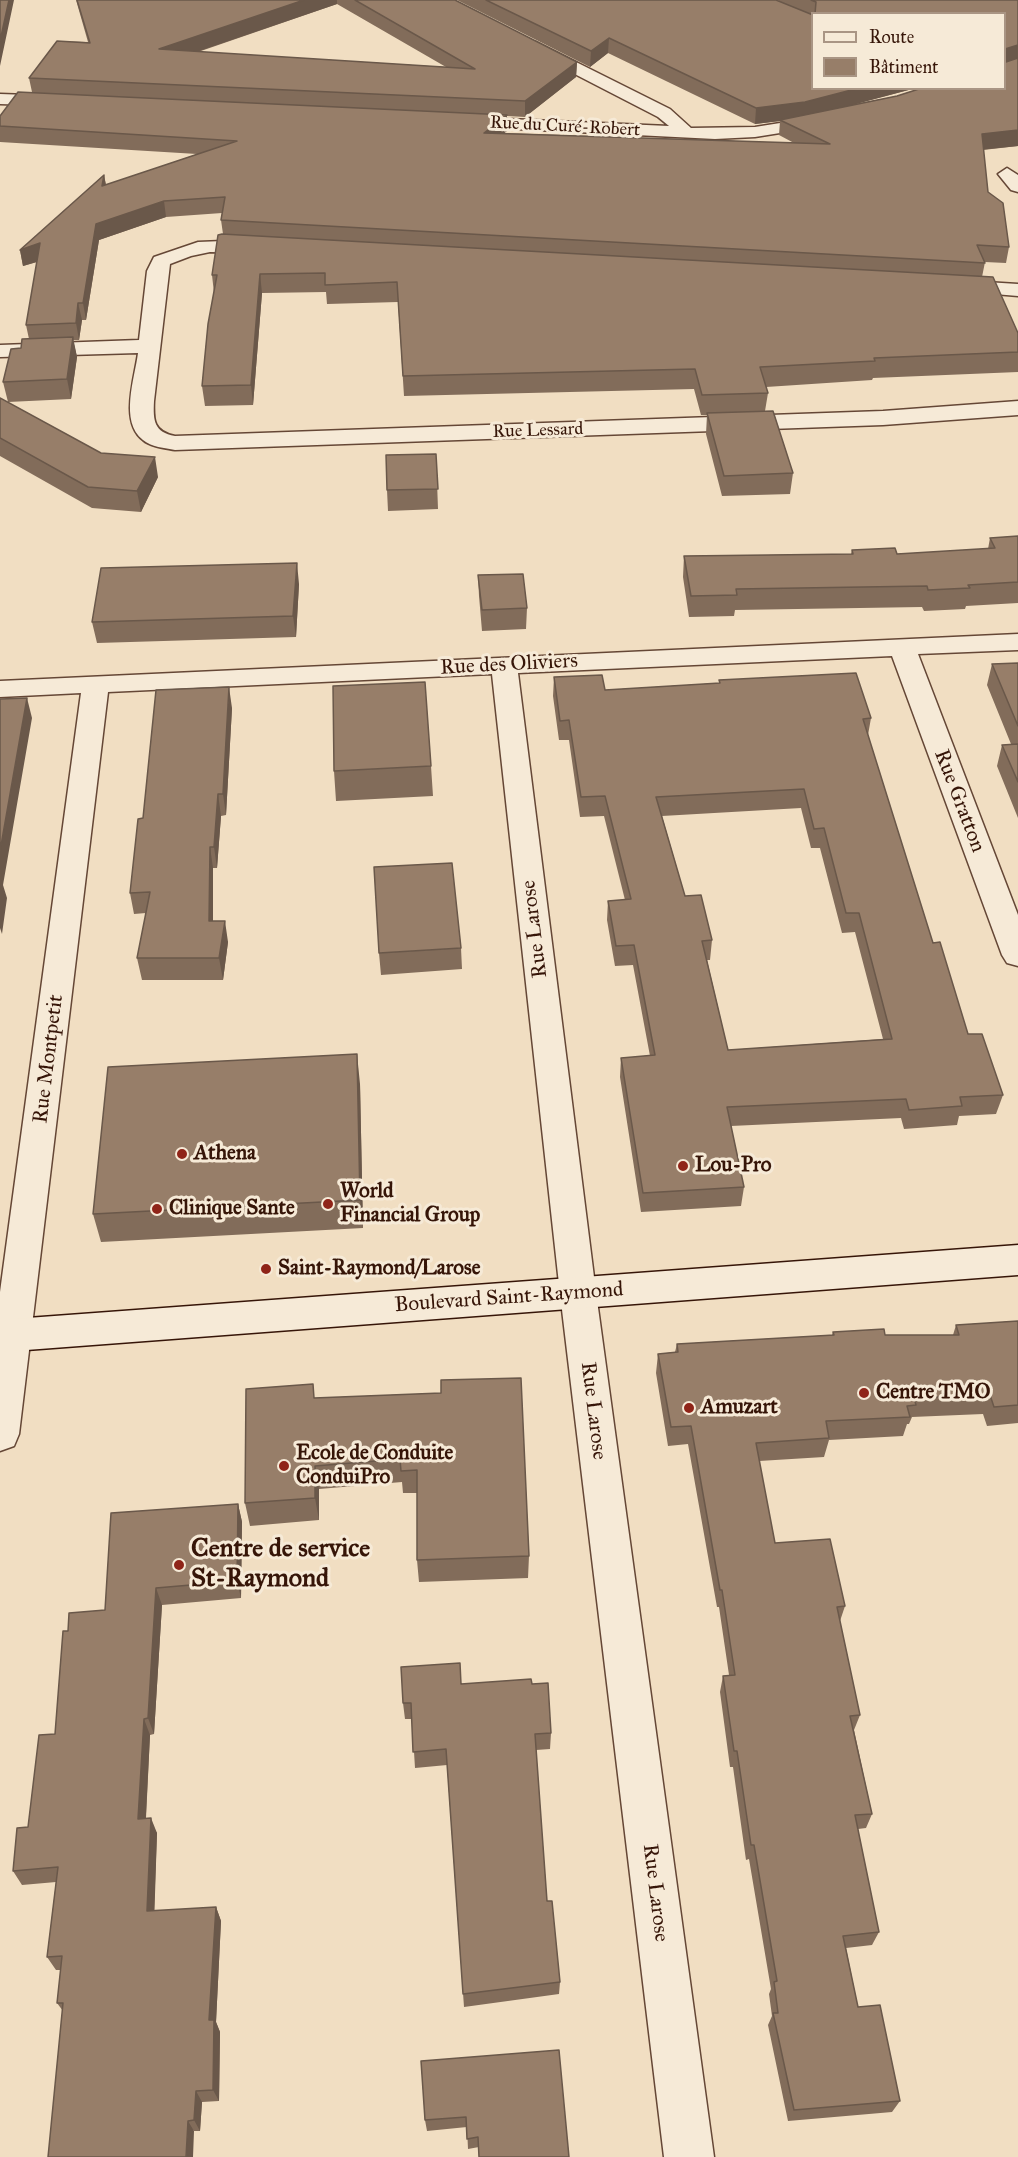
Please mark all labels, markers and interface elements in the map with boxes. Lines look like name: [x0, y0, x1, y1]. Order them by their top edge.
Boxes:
legend: [811, 12, 1006, 90]
text: Route: [869, 26, 914, 48]
text: Bâtiment: [869, 56, 938, 78]
street label: Rue du Curé-Robert: [489, 112, 641, 142]
street label: Rue Lessard: [492, 419, 584, 443]
street label: Rue des Oliviers: [440, 649, 578, 681]
street label: Rue Gratton: [928, 746, 990, 856]
street label: Rue Larose: [517, 879, 553, 979]
street label: Rue Montpetit: [29, 993, 69, 1125]
place label: Athena: [194, 1141, 256, 1167]
marker: Athena: [175, 1147, 189, 1161]
place label: Lou-Pro: [695, 1153, 771, 1179]
marker: Lou-Pro: [676, 1159, 690, 1173]
place label: World Financial Group: [340, 1179, 480, 1229]
place label: Clinique Sante: [169, 1196, 295, 1222]
marker: World Financial Group: [321, 1197, 335, 1211]
marker: Clinique Sante: [150, 1202, 164, 1216]
place label: Saint-Raymond/Larose: [278, 1256, 480, 1282]
marker: Saint-Raymond/Larose: [259, 1262, 273, 1276]
street label: Boulevard Saint-Raymond: [394, 1277, 624, 1319]
street label: Rue Larose: [575, 1361, 611, 1461]
place label: Centre TMO: [876, 1380, 991, 1406]
marker: Centre TMO: [857, 1386, 871, 1400]
place label: Amuzart: [701, 1395, 778, 1421]
marker: Amuzart: [682, 1401, 696, 1415]
place label: Ecole de Conduite ConduiPro: [296, 1441, 453, 1491]
marker: Ecole de Conduite ConduiPro: [277, 1459, 291, 1473]
place label: Centre de service St-Raymond: [191, 1534, 370, 1595]
marker: Centre de service St-Raymond: [172, 1558, 186, 1572]
street label: Rue Larose: [637, 1843, 673, 1943]

